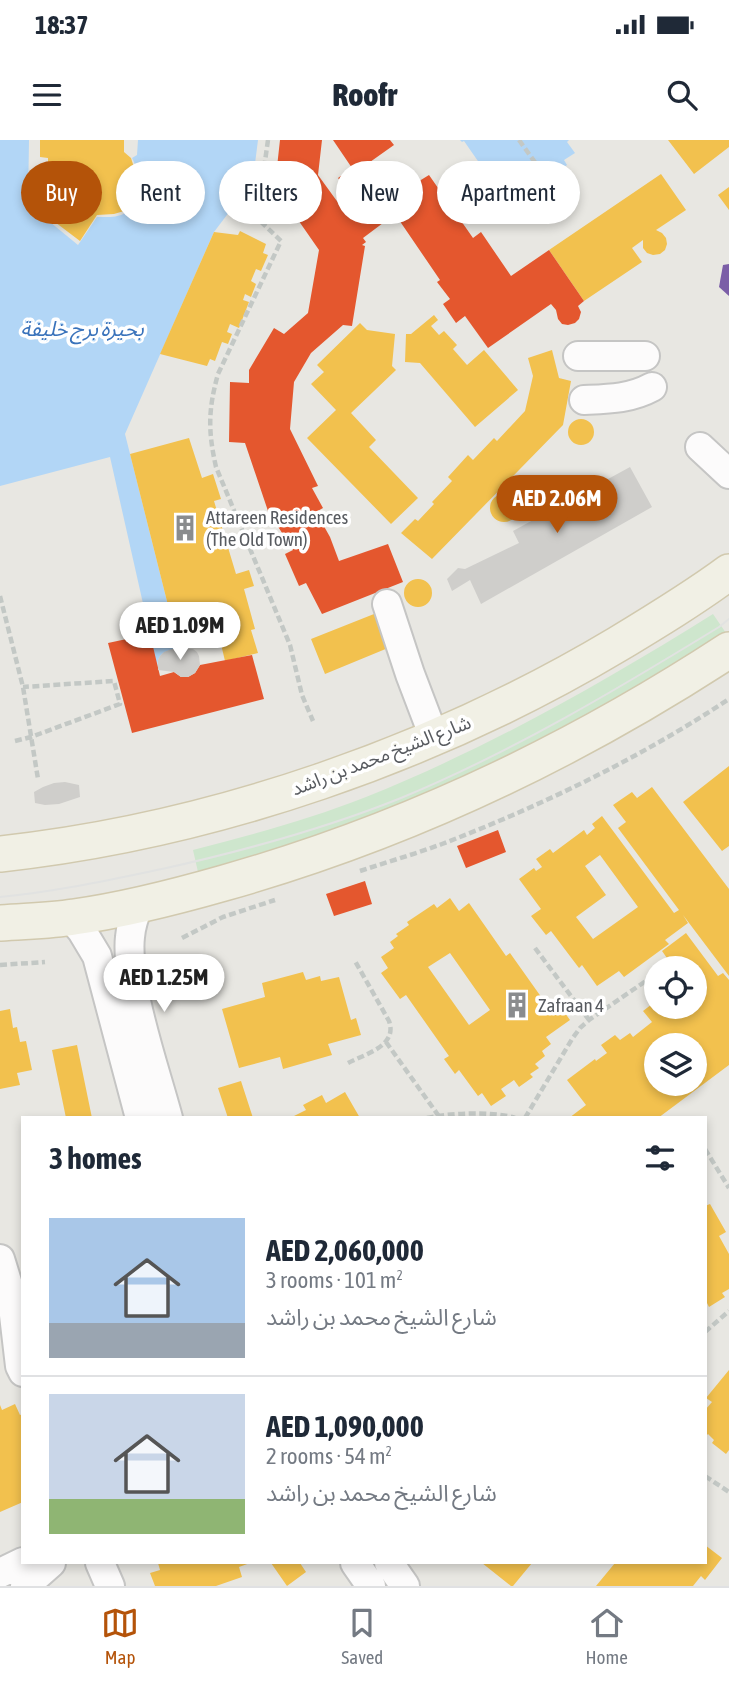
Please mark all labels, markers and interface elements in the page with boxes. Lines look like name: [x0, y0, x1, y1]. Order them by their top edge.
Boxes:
text: 18:37: [35, 10, 89, 40]
icon: menu: [28, 76, 66, 114]
text: Roofr: [332, 76, 397, 113]
icon: search: [663, 76, 701, 114]
chip: Buy: [21, 161, 102, 224]
chip: Rent: [116, 161, 205, 224]
chip: Filters: [219, 161, 322, 224]
chip: New: [336, 161, 423, 224]
chip: Apartment: [437, 161, 580, 224]
water label: بحيرة برج خليفة: [20, 316, 144, 345]
pin: AED 2.06M: [477, 476, 637, 535]
text: AED 2.06M: [512, 485, 602, 511]
place label: Attareen Residences (The Old Town): [206, 506, 348, 550]
building icon: Attareen Residences (The Old Town): [170, 513, 200, 543]
pin: AED 1.09M: [100, 602, 260, 662]
text: AED 1.09M: [135, 612, 225, 638]
street label: شارع الشيخ محمد بن راشد: [288, 711, 475, 803]
pin: AED 1.25M: [84, 954, 244, 1014]
map controls: [644, 956, 707, 1096]
button: locate: [644, 956, 707, 1019]
text: AED 1.25M: [119, 964, 209, 990]
building icon: Zafraan 4: [502, 990, 532, 1020]
place label: Zafraan 4: [538, 994, 604, 1016]
button: layers: [644, 1033, 707, 1096]
icon: filters: [641, 1139, 679, 1177]
text: 3 homes: [49, 1141, 142, 1175]
text: AED 2,060,000: [266, 1233, 424, 1267]
icon: home: [105, 1246, 189, 1330]
text: 3 rooms · 101 m²: [266, 1267, 403, 1293]
text: شارع الشيخ محمد بن راشد: [266, 1304, 497, 1330]
text: AED 1,090,000: [266, 1409, 424, 1443]
icon: home: [105, 1422, 189, 1506]
text: 2 rooms · 54 m²: [266, 1443, 392, 1469]
text: شارع الشيخ محمد بن راشد: [266, 1480, 497, 1506]
tab: Map: [101, 1604, 139, 1668]
tab: Saved: [341, 1604, 383, 1668]
tab: Home: [586, 1604, 628, 1668]

